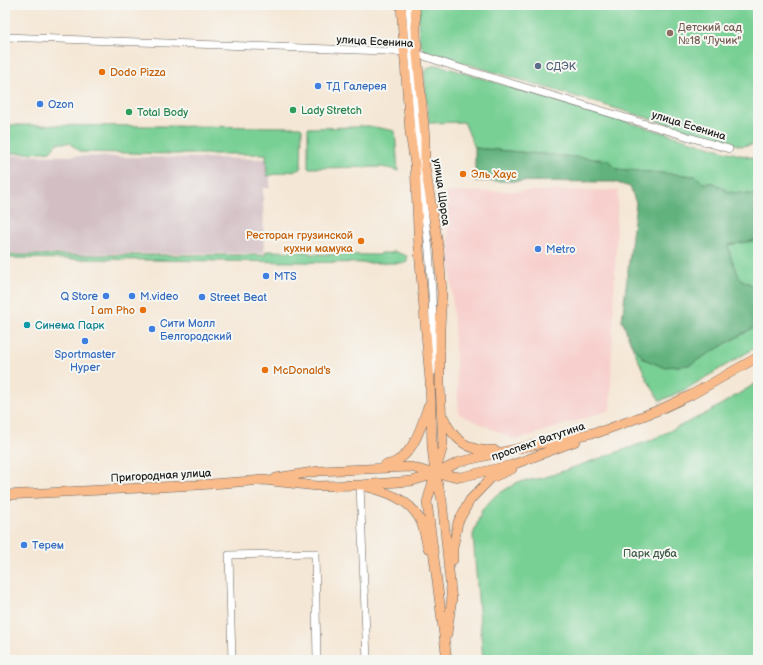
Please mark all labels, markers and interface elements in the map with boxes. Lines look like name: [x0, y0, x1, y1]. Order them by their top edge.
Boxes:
place label: Детский сад №18 "Лучик": [678, 21, 742, 47]
marker: Детский сад №18 "Лучик": [665, 28, 675, 38]
street label: улица Есенина: [336, 33, 414, 50]
place label: СДЭК: [546, 60, 577, 73]
marker: СДЭК: [533, 61, 543, 71]
place label: Dodo Pizza: [110, 66, 166, 79]
marker: Dodo Pizza: [97, 67, 107, 77]
place label: ТД Галерея: [326, 80, 387, 93]
marker: ТД Галерея: [313, 81, 323, 91]
place label: Ozon: [48, 98, 74, 111]
marker: Ozon: [35, 99, 45, 109]
place label: Lady Stretch: [301, 104, 362, 117]
marker: Lady Stretch: [288, 105, 298, 115]
place label: Total Body: [137, 106, 188, 119]
marker: Total Body: [124, 107, 134, 117]
street label: улица Есенина: [650, 108, 728, 143]
street label: улица Щорса: [430, 157, 453, 227]
place label: Эль Хаус: [471, 168, 517, 181]
marker: Эль Хаус: [458, 169, 468, 179]
place label: Ресторан грузинской кухни мамука: [246, 229, 353, 255]
marker: Ресторан грузинской кухни мамука: [356, 236, 366, 246]
place label: Metro: [546, 243, 575, 256]
marker: Metro: [533, 244, 543, 254]
place label: MTS: [274, 270, 297, 283]
marker: MTS: [261, 271, 271, 281]
place label: Q Store: [60, 290, 98, 303]
place label: M.video: [140, 290, 179, 303]
marker: Q Store: [101, 291, 111, 301]
marker: M.video: [127, 291, 137, 301]
place label: Street Beat: [210, 291, 267, 304]
marker: Street Beat: [197, 292, 207, 302]
place label: I am Pho: [91, 304, 135, 317]
marker: I am Pho: [138, 305, 148, 315]
place label: Сити Молл Белгородский: [160, 317, 232, 343]
place label: Синема Парк: [35, 319, 105, 332]
marker: Синема Парк: [22, 320, 32, 330]
marker: Сити Молл Белгородский: [147, 324, 157, 334]
marker: Sportmaster Hyper: [80, 336, 90, 346]
place label: Sportmaster Hyper: [54, 348, 117, 374]
place label: McDonald's: [273, 364, 331, 377]
marker: McDonald's: [260, 365, 270, 375]
street label: проспект Ватутина: [490, 419, 587, 464]
street label: Пригородная улица: [110, 466, 212, 485]
place label: Терем: [32, 539, 64, 552]
marker: Терем: [19, 540, 29, 550]
park label: Парк дуба: [623, 547, 678, 560]

